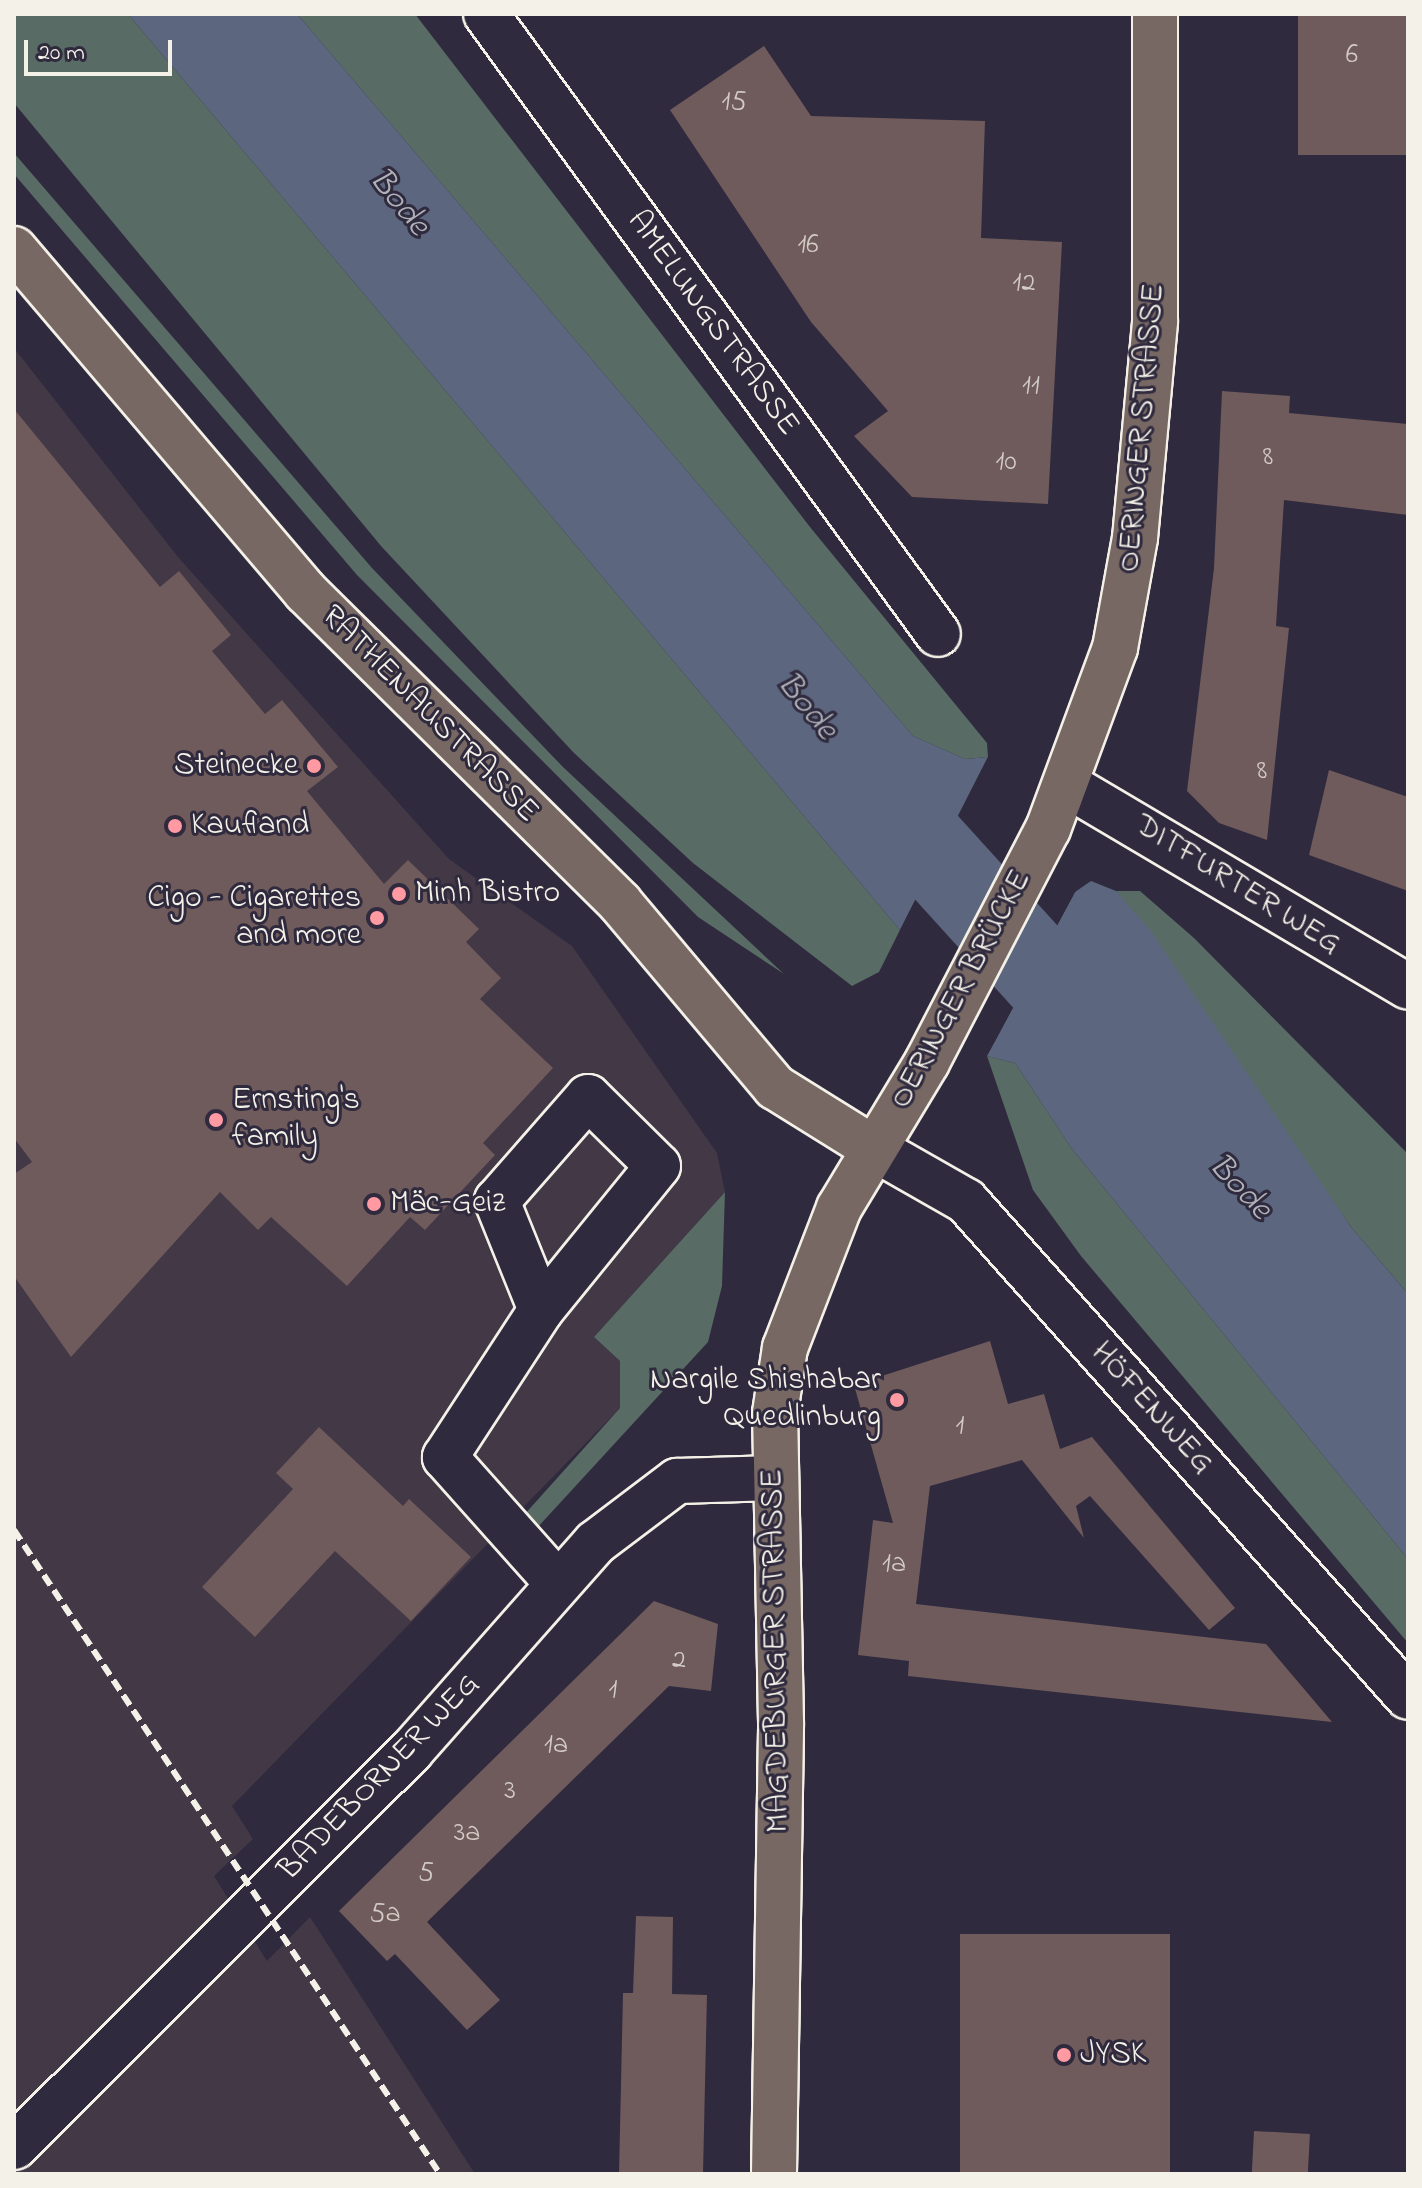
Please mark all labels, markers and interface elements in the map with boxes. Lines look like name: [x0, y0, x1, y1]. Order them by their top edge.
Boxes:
scale bar: [28, 24, 176, 74]
text: 20 m: [38, 36, 85, 71]
house number: 6: [1346, 39, 1358, 73]
house number: 15: [722, 86, 746, 120]
water label: Bode: [359, 161, 437, 245]
street label: AMELUNGSTRASSE: [617, 204, 807, 444]
house number: 16: [797, 229, 819, 263]
house number: 12: [1013, 267, 1035, 301]
street label: OERINGER STRASSE: [1111, 282, 1175, 574]
house number: 11: [1022, 370, 1040, 404]
house number: 8: [1263, 441, 1273, 475]
house number: 10: [996, 446, 1016, 480]
street label: RATHENAUSTRASSE: [312, 598, 546, 832]
water label: Bode: [767, 665, 845, 749]
place label: Steinecke: [174, 747, 298, 785]
house number: 8: [1257, 755, 1267, 789]
marker: Steinecke: [305, 757, 323, 775]
place label: Kaufland: [191, 807, 309, 845]
street label: DITFURTER WEG: [1127, 807, 1347, 965]
marker: Kaufland: [166, 817, 184, 835]
street label: OERINGER BRÜCKE: [883, 864, 1041, 1116]
place label: Minh Bistro: [415, 875, 560, 913]
place label: Cigo - Cigarettes and more: [147, 881, 361, 956]
marker: Minh Bistro: [390, 885, 408, 903]
marker: Cigo - Cigarettes and more: [368, 909, 386, 927]
place label: Ernsting's family: [232, 1083, 360, 1158]
marker: Ernsting's family: [207, 1111, 225, 1129]
water label: Bode: [1199, 1147, 1279, 1229]
place label: Mäc-Geiz: [390, 1185, 505, 1223]
marker: Mäc-Geiz: [365, 1195, 383, 1213]
street label: HÖFENWEG: [1082, 1335, 1220, 1483]
place label: Nargile Shishabar Quedlinburg: [650, 1363, 881, 1438]
marker: Nargile Shishabar Quedlinburg: [888, 1391, 906, 1409]
house number: 1: [956, 1410, 964, 1444]
street label: MAGDEBURGER STRASSE: [755, 1469, 799, 1833]
house number: 1a: [882, 1548, 906, 1582]
house number: 2: [672, 1644, 686, 1678]
street label: BADEBORNER WEG: [271, 1666, 489, 1890]
house number: 1: [609, 1674, 617, 1708]
house number: 1a: [544, 1729, 568, 1763]
house number: 3: [504, 1775, 516, 1809]
house number: 3a: [454, 1817, 480, 1851]
house number: 5: [418, 1857, 434, 1891]
house number: 5a: [369, 1898, 401, 1932]
place label: JYSK: [1080, 2036, 1146, 2074]
marker: JYSK: [1055, 2046, 1073, 2064]

